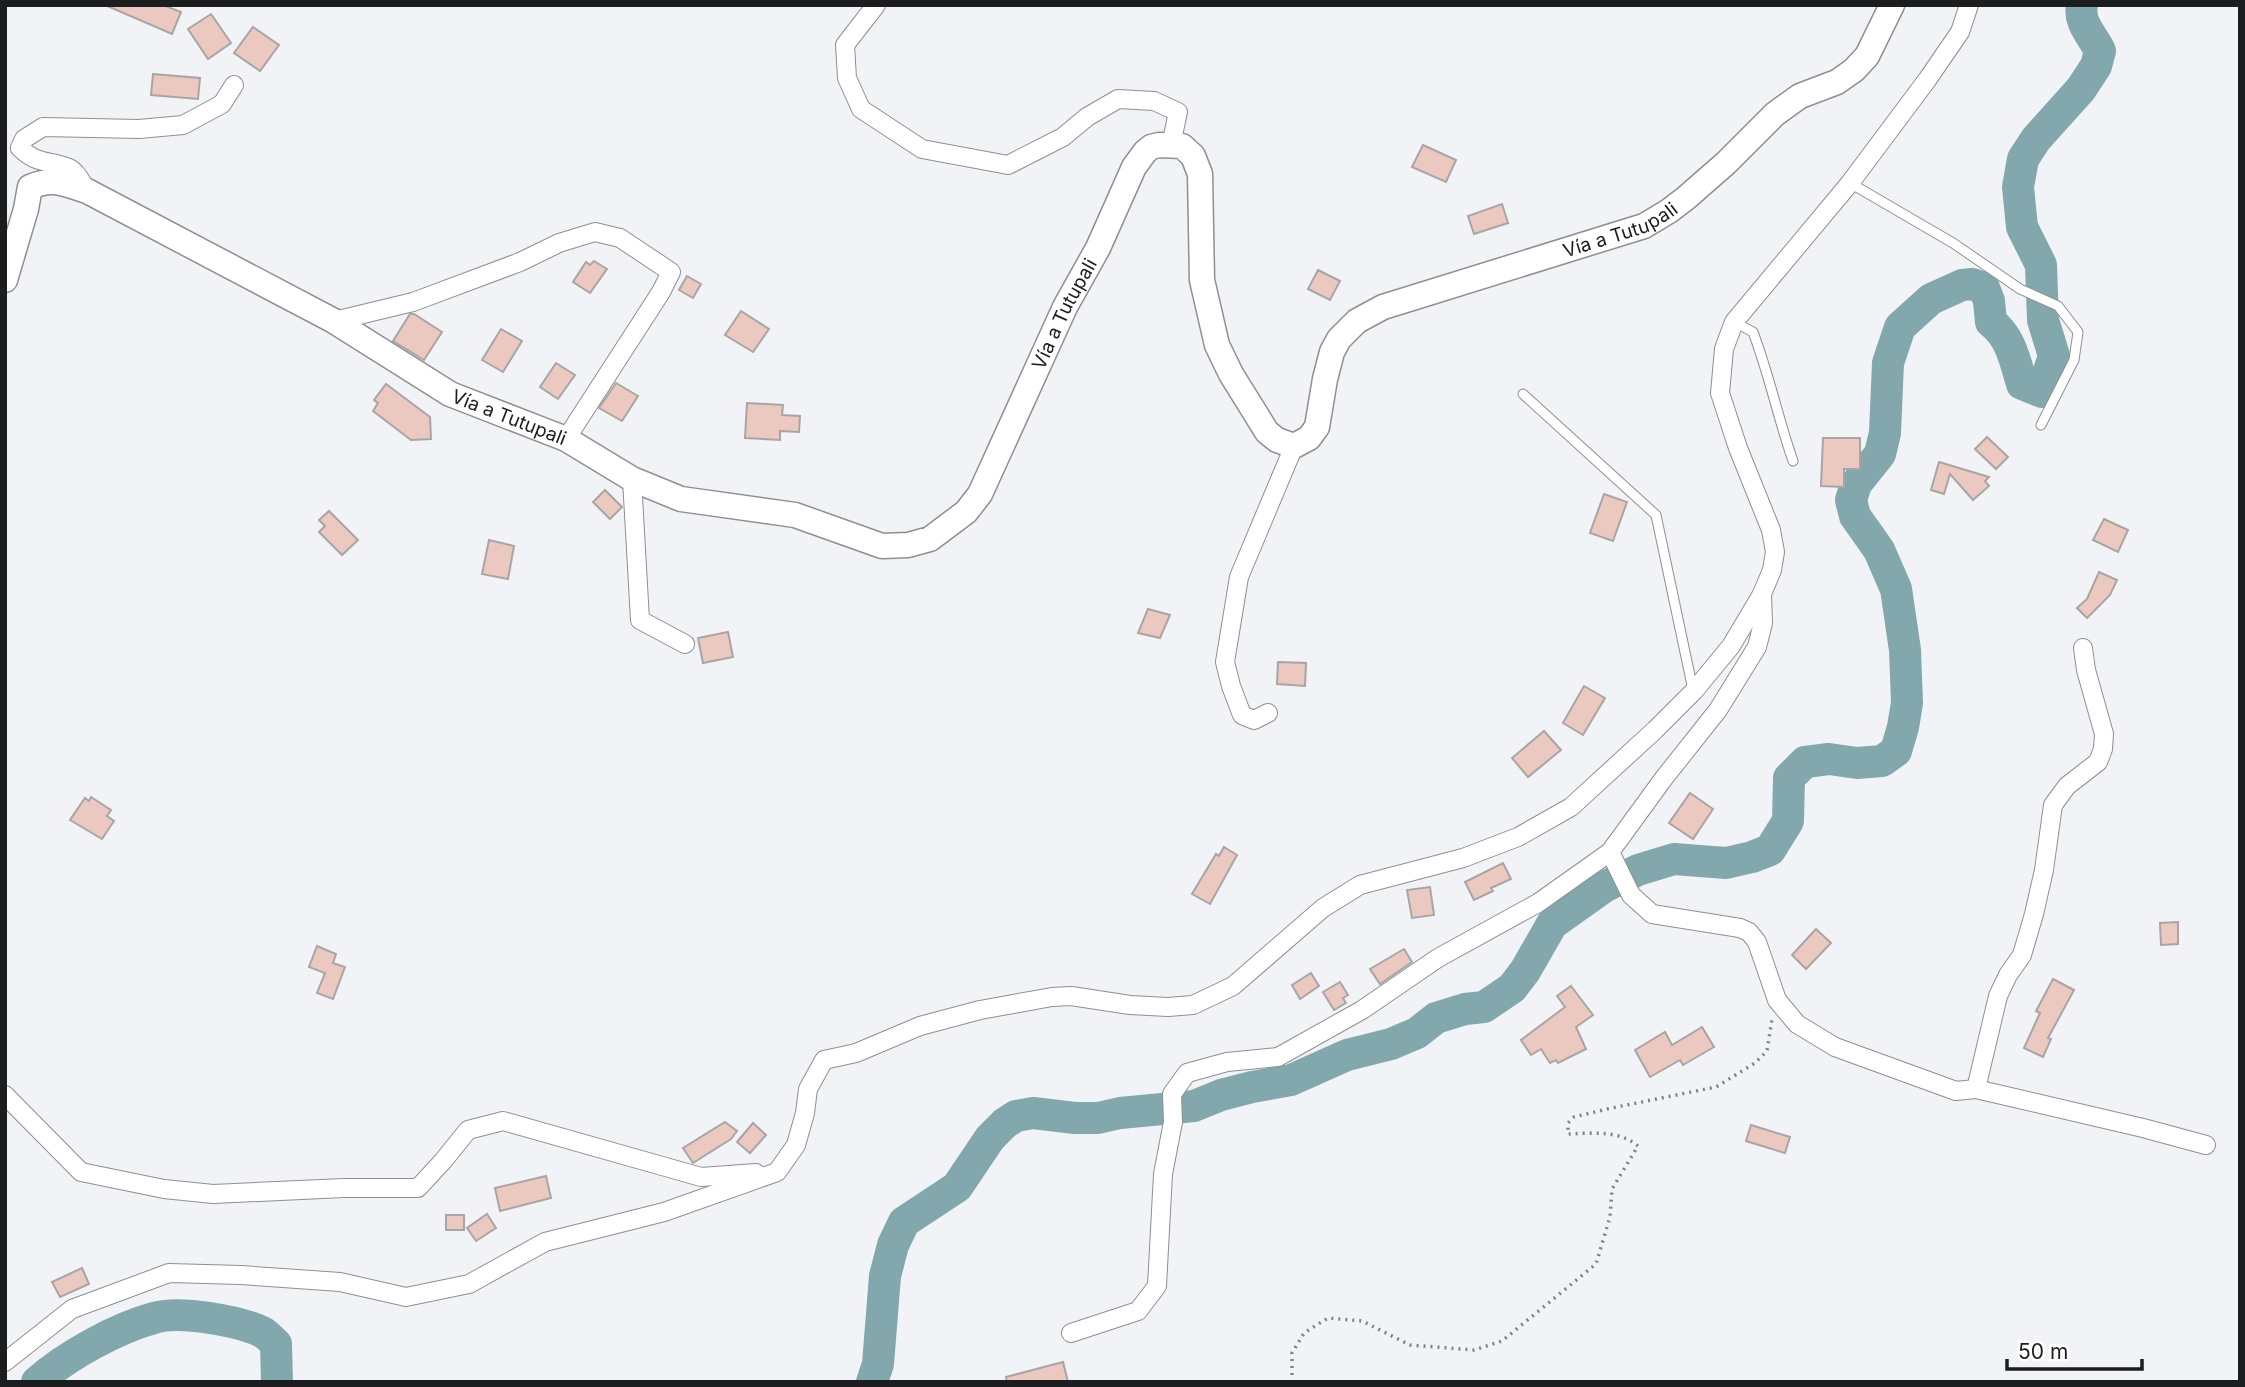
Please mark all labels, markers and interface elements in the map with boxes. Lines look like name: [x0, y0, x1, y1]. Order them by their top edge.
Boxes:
street label: Vía a Tutupali: [1560, 197, 1682, 262]
street label: Vía a Tutupali: [1027, 254, 1101, 373]
street label: Vía a Tutupali: [449, 384, 570, 450]
scale bar: [2007, 1328, 2142, 1372]
text: 50 m: [2018, 1339, 2068, 1364]

